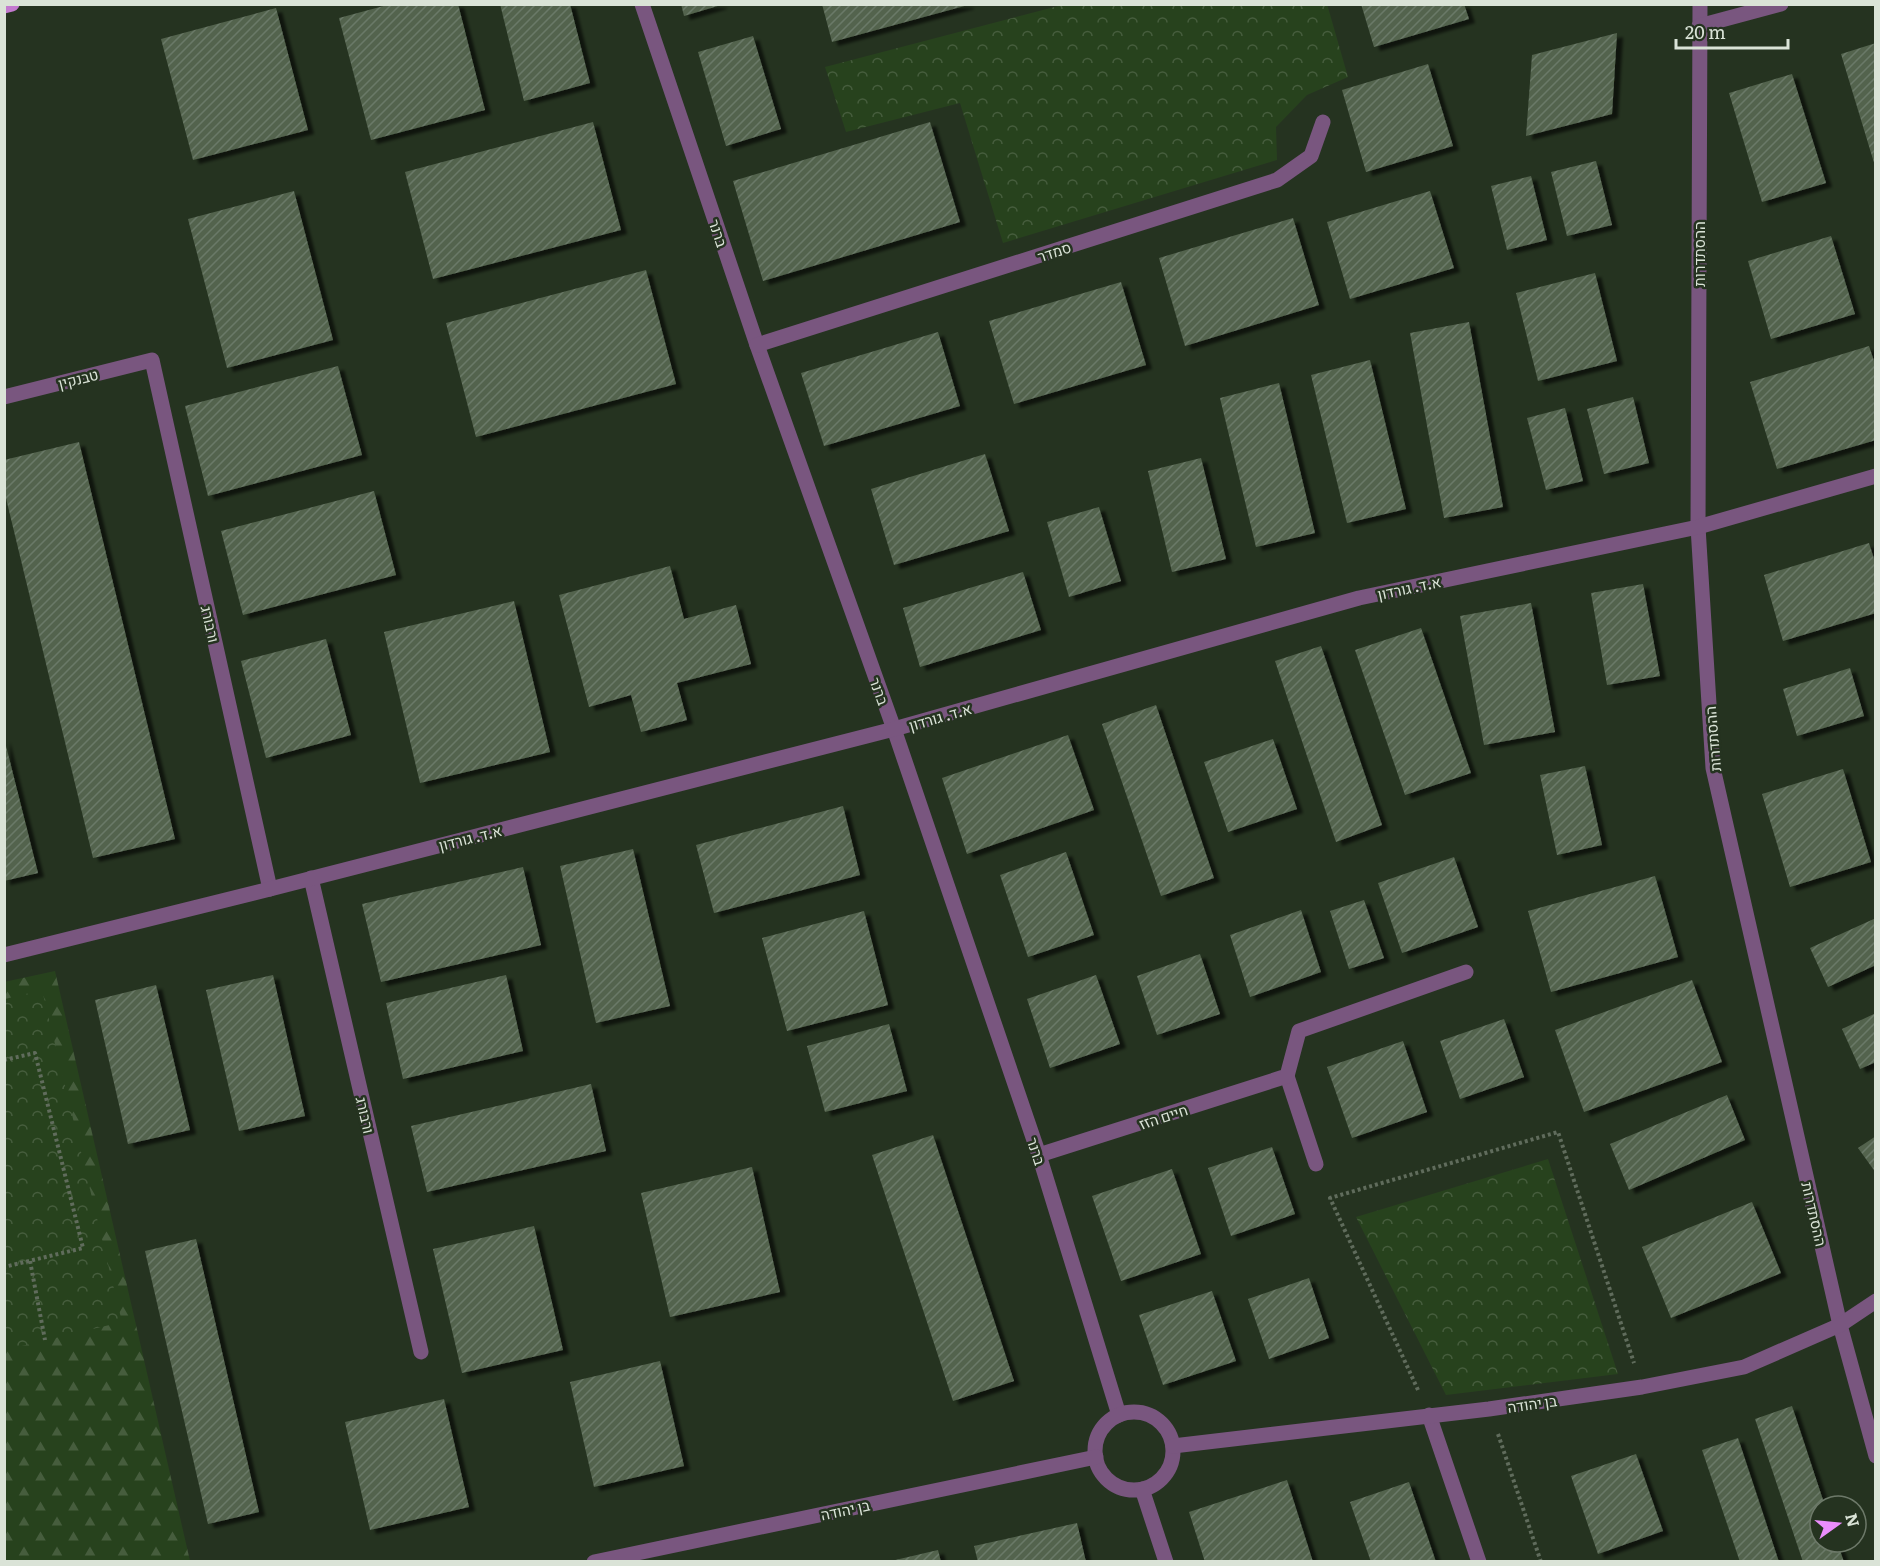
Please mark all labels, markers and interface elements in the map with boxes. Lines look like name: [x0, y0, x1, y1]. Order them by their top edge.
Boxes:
scale bar: [1676, 12, 1788, 50]
text: 20 m: [1685, 18, 1726, 45]
street label: ברנר: [704, 216, 734, 250]
street label: ההסתדרות: [1687, 221, 1710, 287]
street label: סמדר: [1034, 235, 1074, 267]
street label: טבנקין: [55, 362, 101, 394]
street label: א.ד. גורדון: [1375, 569, 1443, 605]
street label: ורבורג: [196, 603, 226, 645]
street label: ברנר: [864, 674, 896, 708]
street label: א.ד. גורדון: [906, 696, 974, 736]
street label: ההסתדרות: [1698, 705, 1726, 773]
street label: א.ד. גורדון: [436, 818, 504, 856]
street label: ורבורג: [351, 1094, 381, 1136]
street label: חיים הזז: [1136, 1097, 1190, 1135]
street label: ברנר: [1022, 1134, 1052, 1168]
street label: ההסתדרות: [1796, 1179, 1834, 1249]
street label: בן יהודה: [1506, 1388, 1558, 1418]
street label: בן יהודה: [818, 1493, 872, 1525]
north arrow: [1808, 1494, 1868, 1554]
text: N: [1840, 1510, 1867, 1529]

